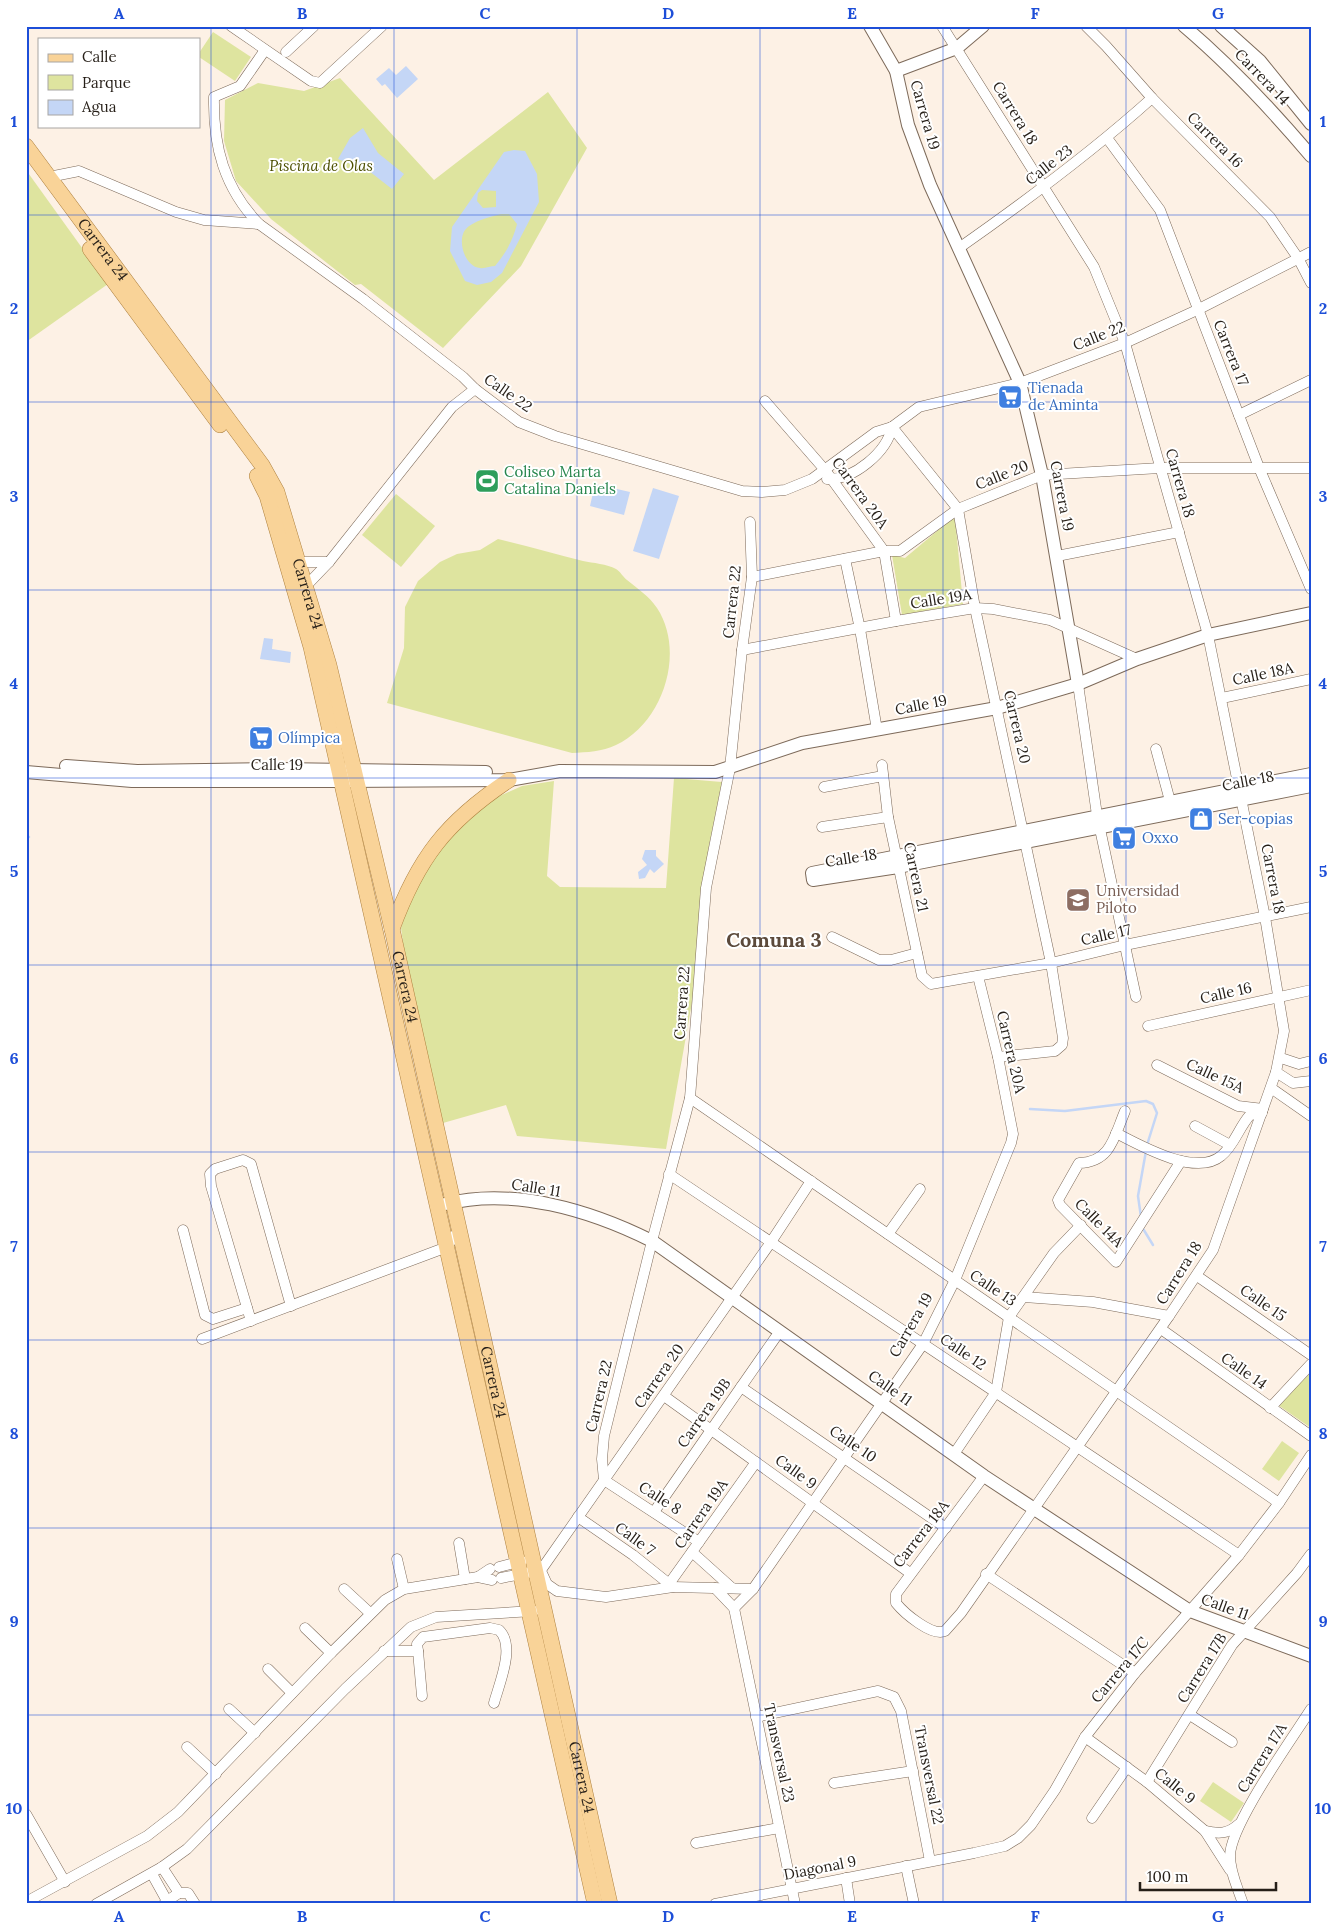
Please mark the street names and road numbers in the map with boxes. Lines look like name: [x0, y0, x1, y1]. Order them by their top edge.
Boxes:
street label: Carrera 14: [1231, 45, 1294, 109]
street label: Carrera 19: [907, 78, 944, 152]
street label: Carrera 18: [988, 78, 1042, 148]
street label: Carrera 16: [1183, 108, 1247, 172]
street label: Calle 23: [1021, 140, 1076, 189]
street label: Carrera 24: [74, 214, 133, 285]
street label: Calle 22: [1070, 317, 1128, 355]
street label: Carrera 17: [1210, 317, 1253, 389]
street label: Calle 22: [480, 369, 536, 416]
street label: Carrera 18: [1162, 446, 1199, 520]
street label: Carrera 20A: [828, 453, 893, 533]
street label: Calle 20: [972, 455, 1031, 494]
street label: Carrera 19: [1046, 459, 1079, 533]
street label: Carrera 24: [288, 556, 328, 631]
street label: Carrera 22: [718, 564, 745, 639]
street label: Calle 19A: [909, 584, 974, 613]
street label: Calle 18A: [1231, 658, 1296, 689]
street label: Carrera 20: [1000, 688, 1035, 765]
street label: Calle 19: [893, 690, 949, 719]
street label: Calle 19: [251, 755, 303, 774]
street label: Calle 18: [1220, 766, 1275, 795]
street label: Carrera 21: [900, 840, 933, 914]
street label: Carrera 18: [1257, 842, 1290, 916]
street label: Calle 18: [824, 844, 878, 871]
street label: Calle 17: [1079, 920, 1133, 949]
street label: Carrera 24: [388, 949, 423, 1025]
street label: Carrera 22: [669, 966, 694, 1040]
street label: Calle 16: [1198, 977, 1254, 1008]
street label: Carrera 20A: [993, 1009, 1030, 1096]
street label: Calle 15A: [1183, 1054, 1248, 1097]
street label: Calle 11: [510, 1174, 562, 1201]
street label: Calle 14A: [1071, 1194, 1128, 1252]
street label: Carrera 18: [1152, 1238, 1206, 1308]
street label: Calle 13: [966, 1265, 1020, 1310]
street label: Calle 15: [1236, 1280, 1290, 1325]
street label: Carrera 19: [884, 1289, 937, 1360]
street label: Calle 12: [936, 1329, 990, 1374]
street label: Carrera 20: [629, 1340, 688, 1412]
street label: Carrera 24: [477, 1344, 511, 1420]
street label: Calle 14: [1218, 1348, 1271, 1393]
street label: Carrera 22: [581, 1358, 616, 1434]
street label: Calle 11: [865, 1366, 916, 1410]
street label: Carrera 19B: [673, 1374, 735, 1451]
street label: Calle 10: [826, 1421, 881, 1466]
street label: Calle 9: [772, 1450, 821, 1493]
street label: Carrera 19A: [670, 1475, 732, 1552]
street label: Calle 8: [635, 1477, 685, 1518]
street label: Carrera 18A: [888, 1496, 953, 1571]
street label: Calle 7: [611, 1518, 659, 1560]
street label: Calle 11: [1199, 1589, 1252, 1624]
street label: Carrera 17B: [1173, 1629, 1231, 1706]
street label: Carrera 17C: [1087, 1632, 1153, 1706]
street label: Transversal 23: [760, 1702, 799, 1804]
street label: Carrera 17A: [1233, 1719, 1291, 1796]
street label: Transversal 22: [911, 1724, 948, 1826]
street label: Carrera 24: [565, 1739, 599, 1815]
street label: Calle 9: [1151, 1763, 1200, 1808]
street label: Diagonal 9: [782, 1851, 858, 1884]

